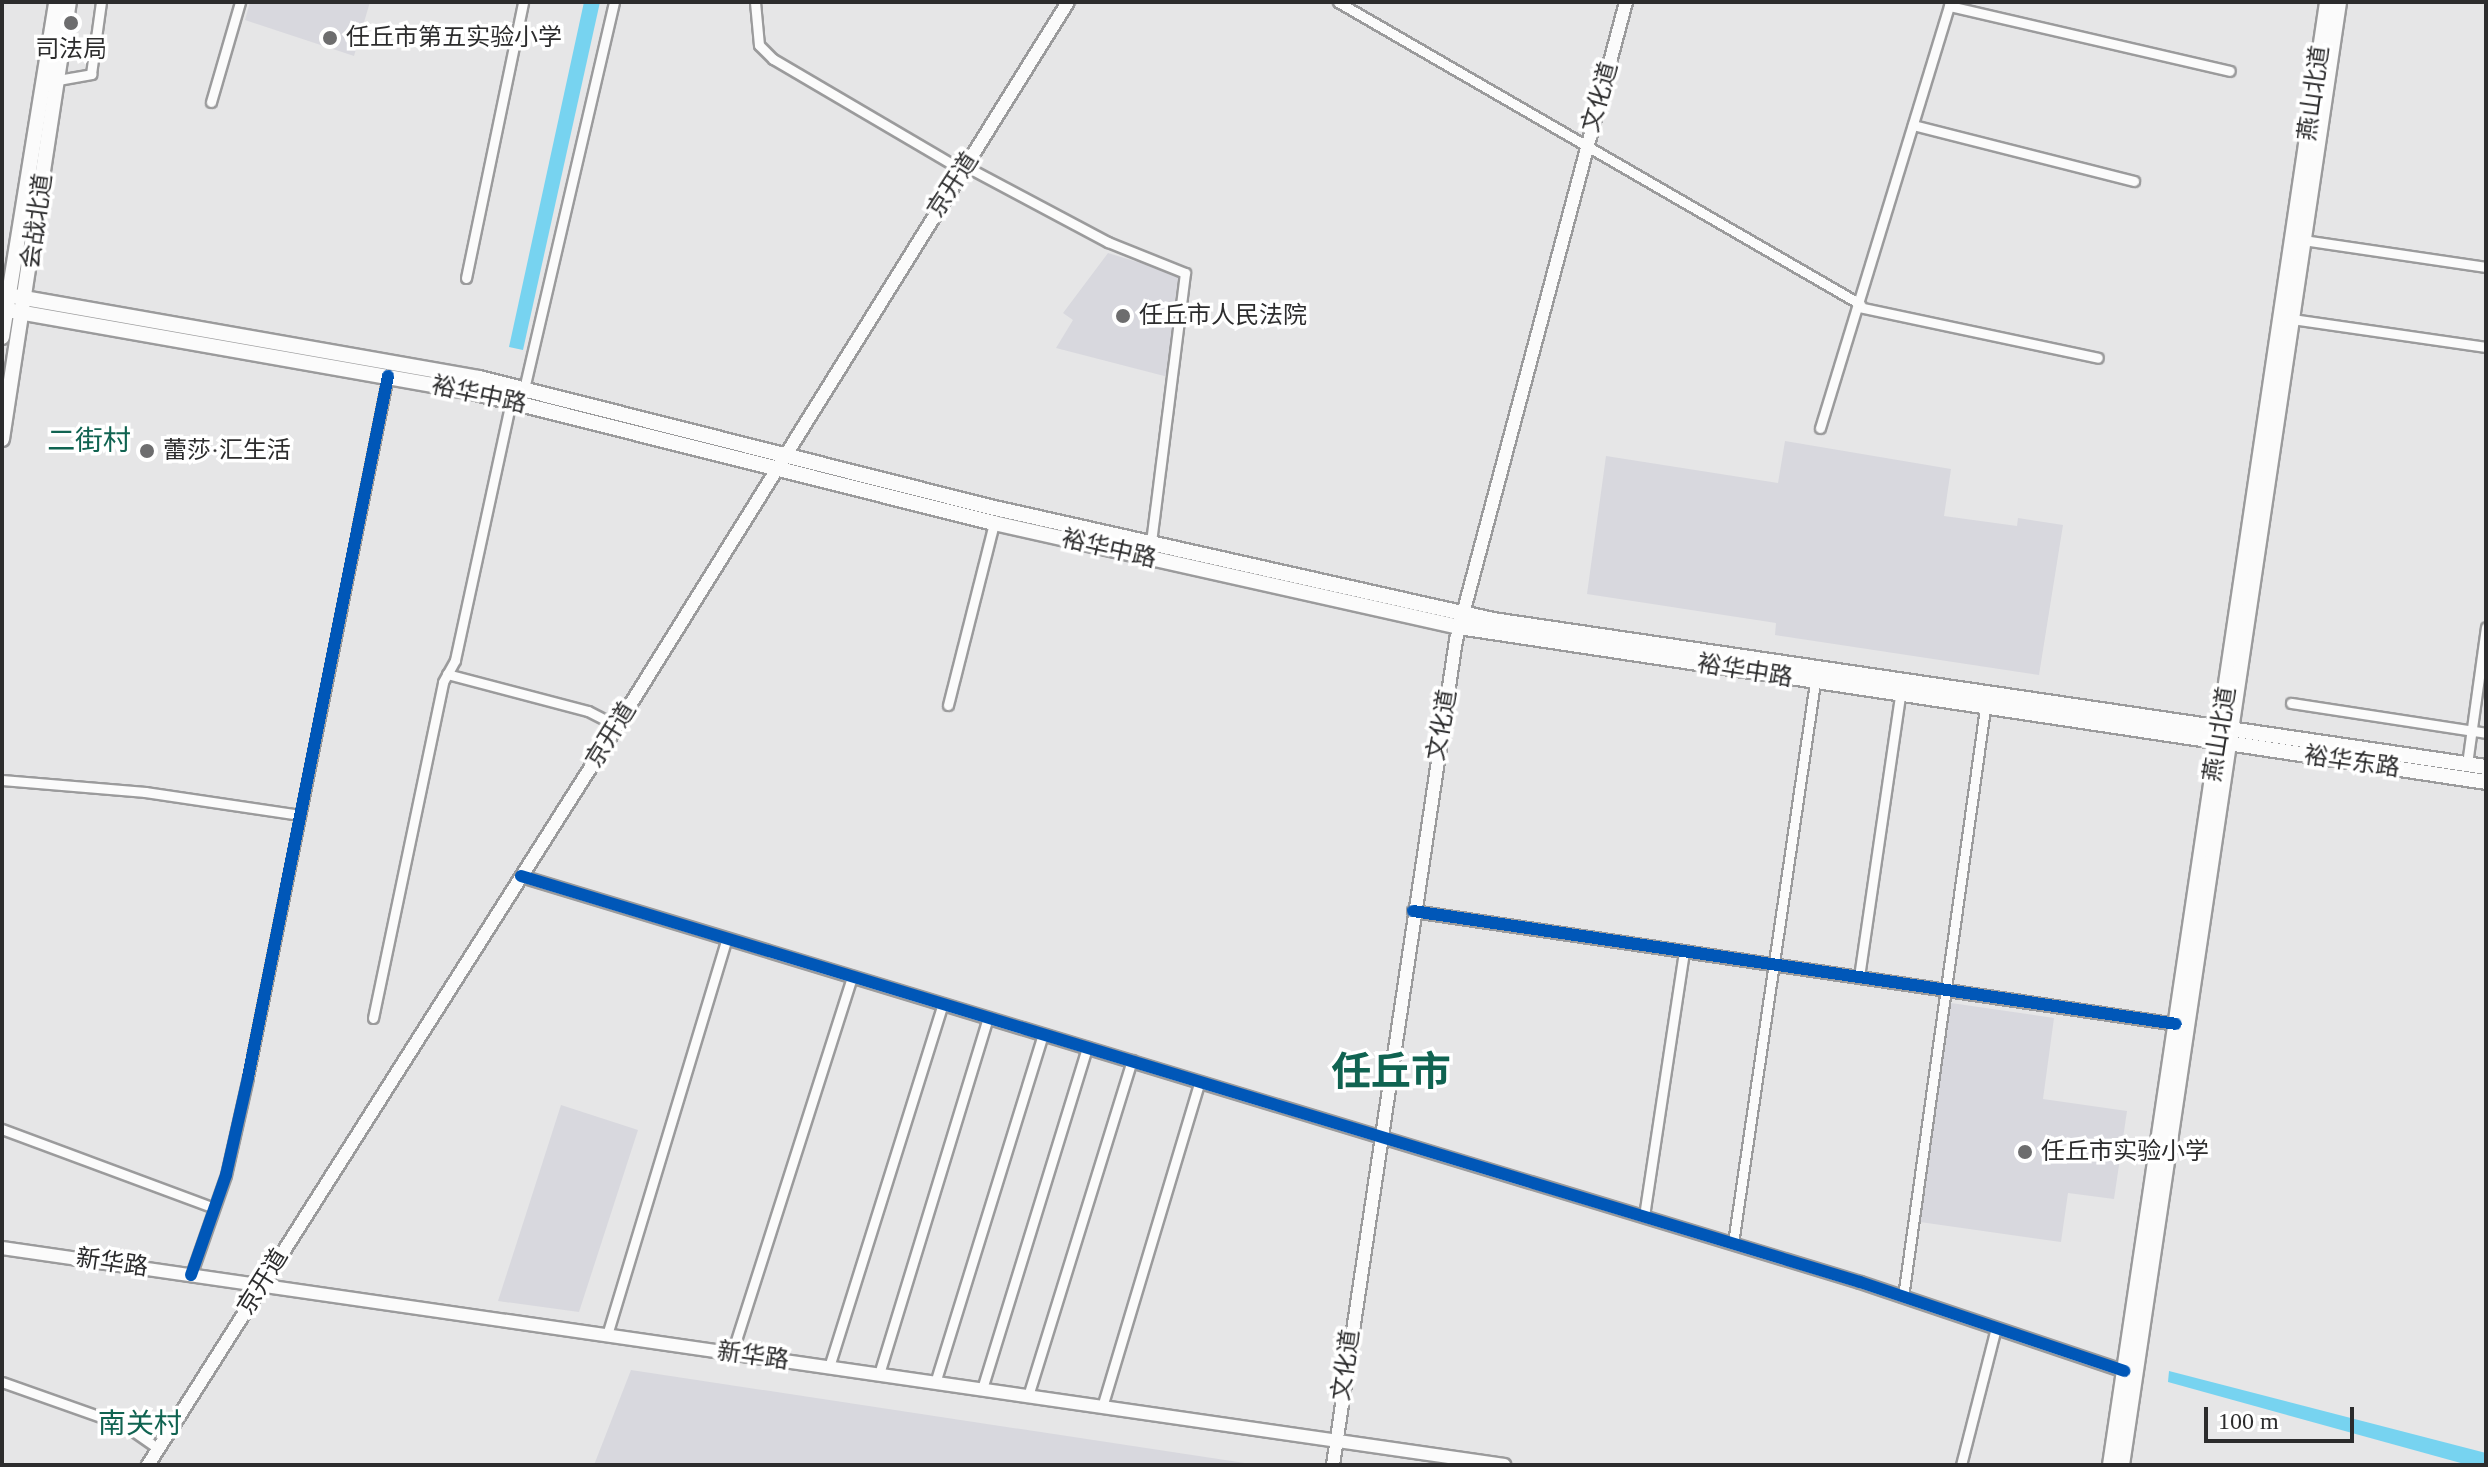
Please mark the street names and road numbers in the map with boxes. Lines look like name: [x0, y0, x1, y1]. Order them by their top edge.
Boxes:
street label: 燕山北道: [2293, 43, 2335, 143]
street label: 文化道: [1576, 58, 1624, 136]
street label: 京开道: [921, 147, 985, 223]
street label: 会战北道: [16, 171, 58, 271]
street label: 裕华中路: [429, 371, 529, 419]
street label: 裕华中路: [1059, 524, 1159, 574]
street label: 裕华中路: [1695, 649, 1795, 693]
street label: 燕山北道: [2198, 684, 2242, 784]
street label: 文化道: [1422, 687, 1462, 763]
street label: 京开道: [580, 697, 642, 773]
street label: 裕华东路: [2302, 741, 2402, 783]
street label: 新华路: [74, 1244, 150, 1282]
street label: 京开道: [232, 1244, 294, 1320]
street label: 文化道: [1327, 1327, 1365, 1403]
street label: 新华路: [715, 1337, 791, 1375]

